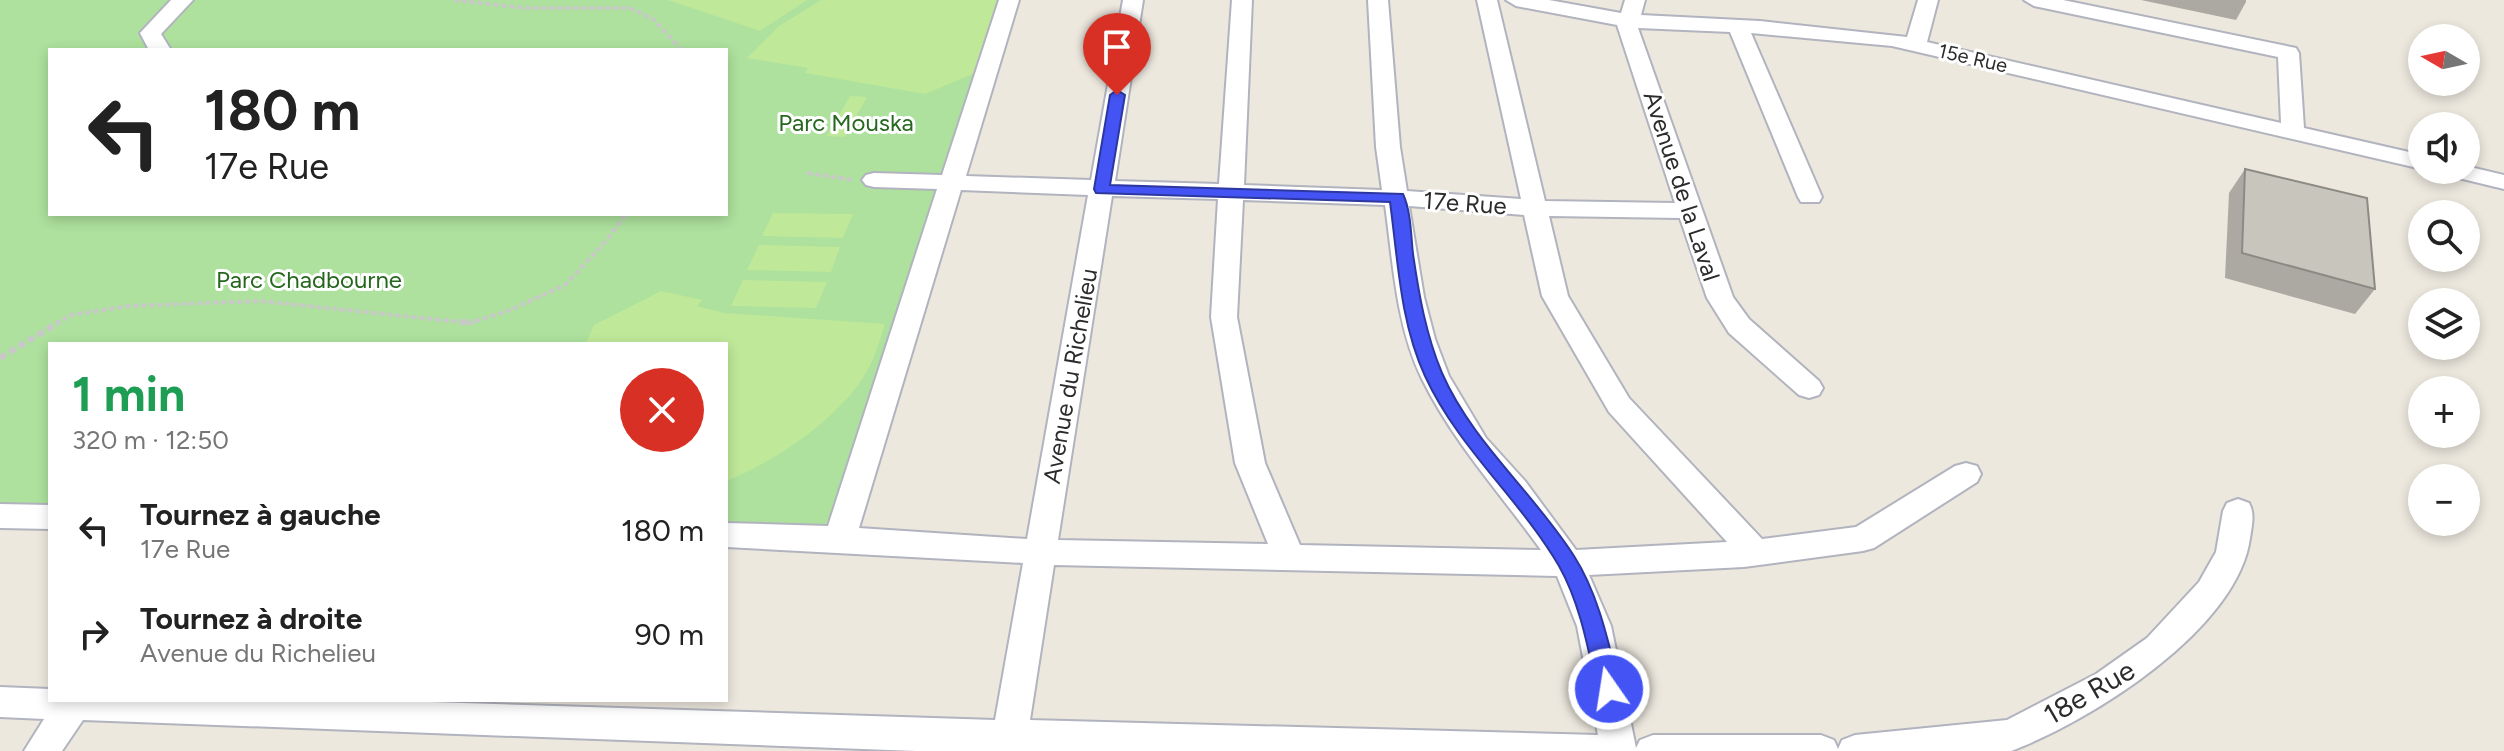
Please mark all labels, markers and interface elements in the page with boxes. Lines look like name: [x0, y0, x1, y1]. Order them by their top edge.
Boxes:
pin: [1083, 13, 1151, 95]
north arrow: [2408, 24, 2480, 96]
map controls: [2408, 24, 2480, 536]
icon: arrive: [1095, 25, 1139, 69]
street label: 15e Rue: [1936, 38, 2010, 78]
text: 180 m: [204, 77, 360, 144]
icon: left: [72, 80, 176, 184]
street label: Avenue de la Laval: [1638, 87, 1726, 285]
park label: Parc Mouska: [778, 108, 914, 137]
button: sound: [2408, 112, 2480, 184]
text: 17e Rue: [204, 145, 329, 188]
street label: 17e Rue: [1422, 186, 1508, 220]
button: search: [2408, 200, 2480, 272]
park label: Parc Chadbourne: [216, 265, 402, 294]
street label: Avenue du Richelieu: [1037, 266, 1103, 486]
button: layers: [2408, 288, 2480, 360]
text: 1 min: [72, 365, 185, 423]
button: close: [620, 368, 704, 452]
button: +: [2408, 376, 2480, 448]
text: 320 m · 12:50: [72, 424, 229, 456]
button: −: [2408, 464, 2480, 536]
text: Tournez à gauche: [140, 496, 381, 533]
icon: left: [72, 508, 116, 552]
text: 180 m: [621, 512, 704, 549]
text: 17e Rue: [140, 533, 230, 565]
text: Tournez à droite: [140, 600, 362, 637]
icon: right: [72, 612, 116, 656]
text: 90 m: [635, 616, 704, 653]
text: Avenue du Richelieu: [140, 637, 376, 669]
position arrow: [1567, 647, 1651, 731]
street label: 18e Rue: [2037, 652, 2141, 732]

